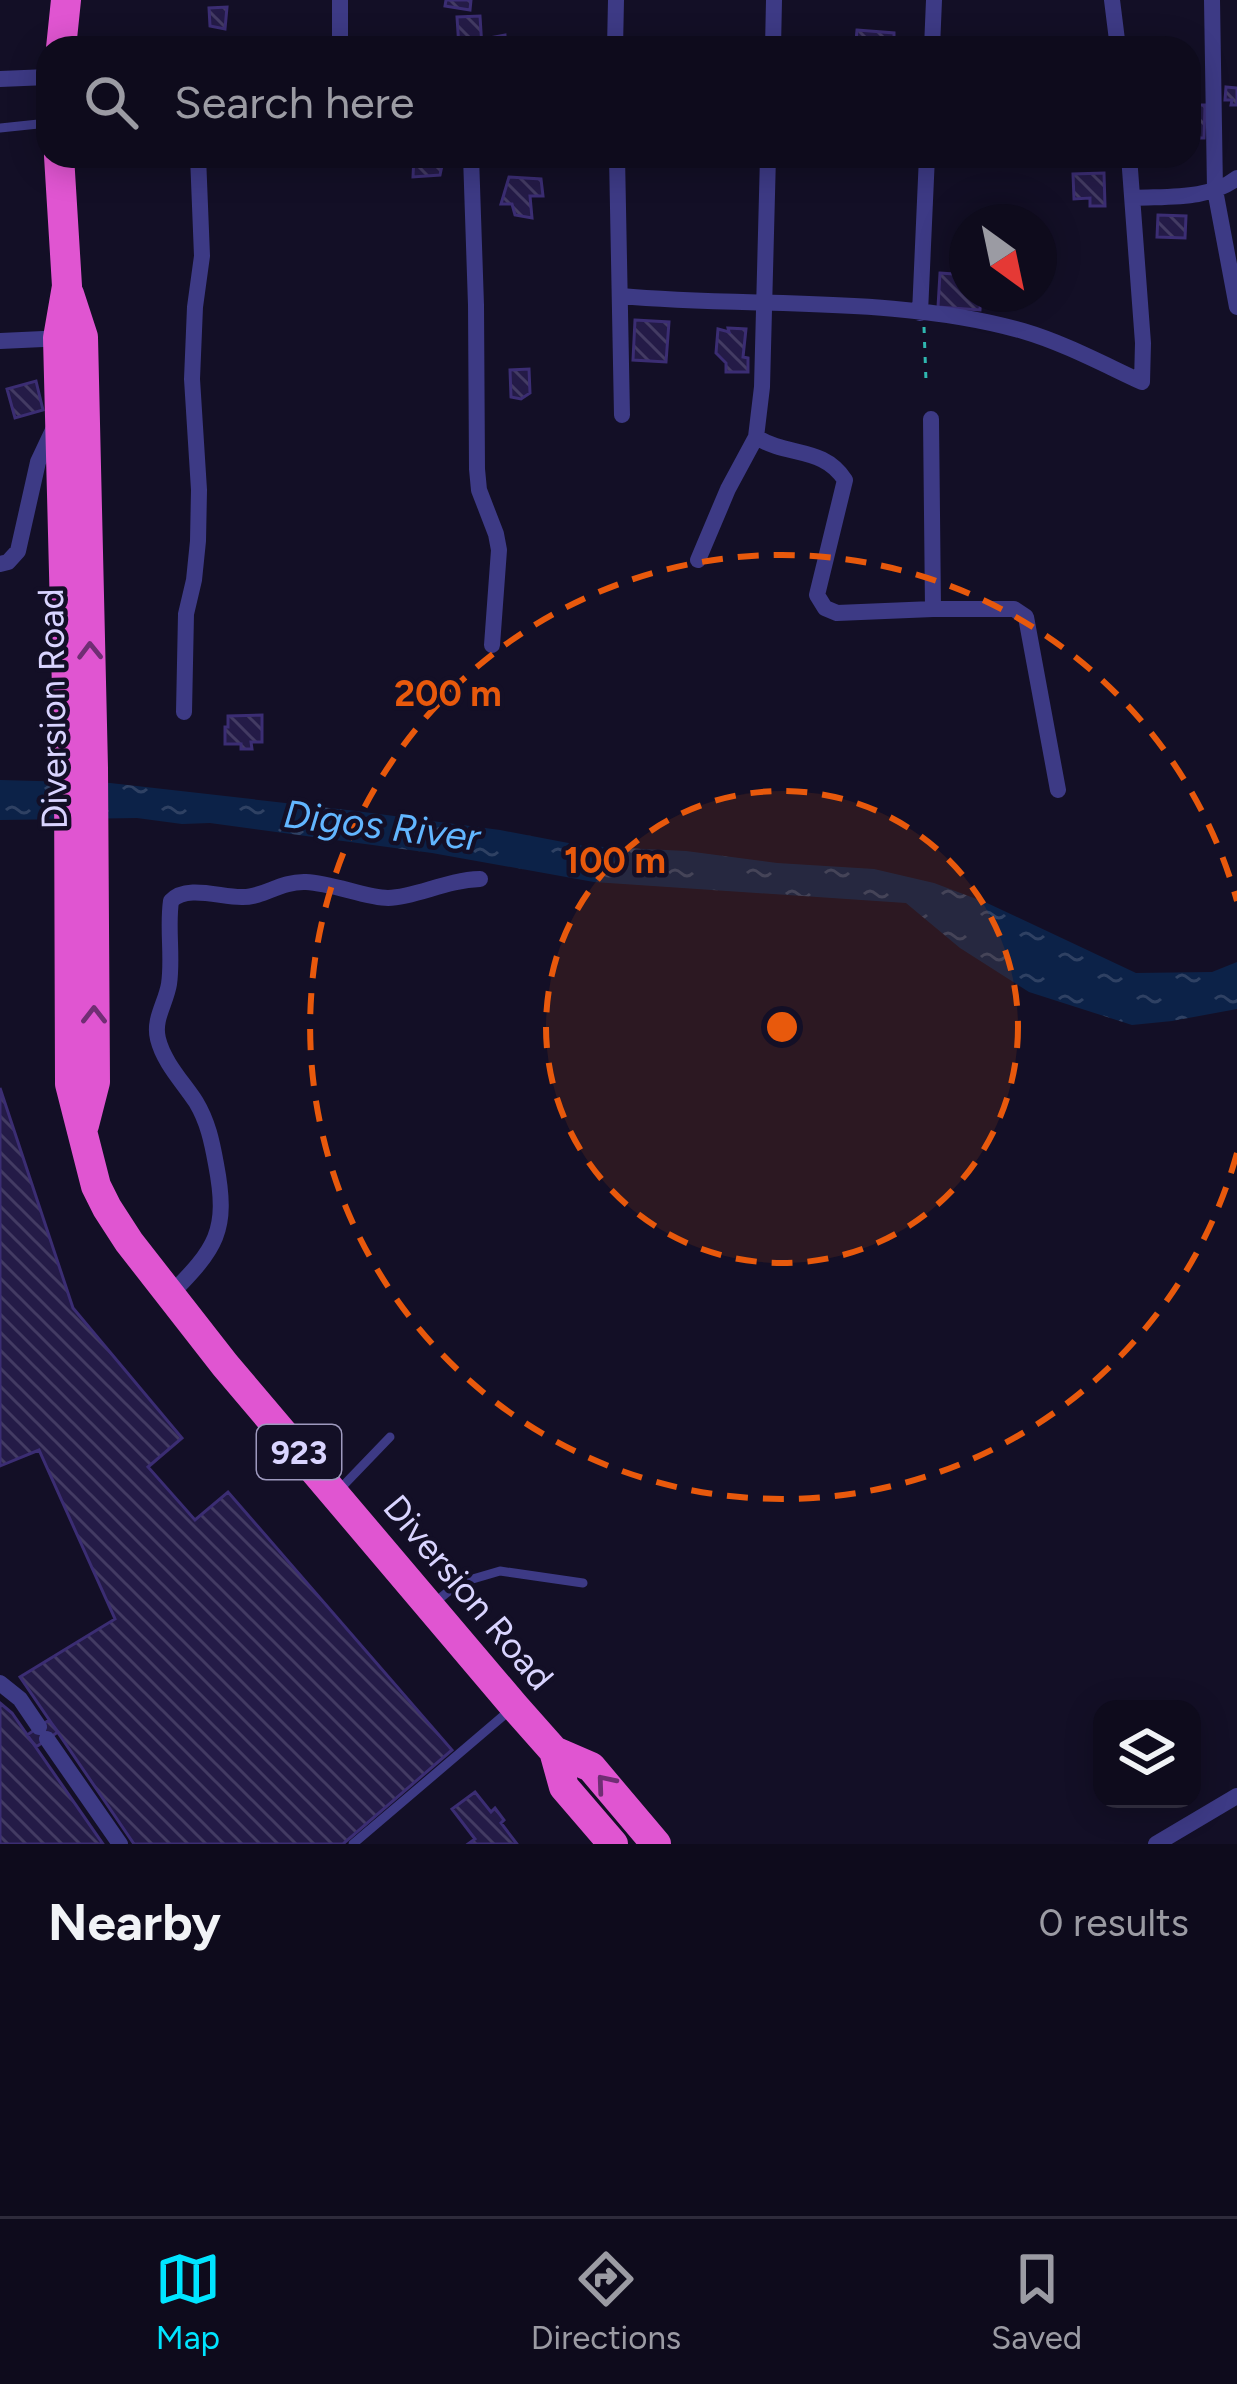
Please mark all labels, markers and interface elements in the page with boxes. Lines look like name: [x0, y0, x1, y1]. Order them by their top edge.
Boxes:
search box: [36, 36, 1201, 168]
icon: search: [78, 69, 144, 135]
text: Search here: [174, 75, 414, 129]
north arrow: [949, 204, 1057, 312]
street label: Diversion Road: [29, 588, 76, 830]
one-way arrow: [78, 641, 104, 660]
text: 200 m: [394, 672, 502, 715]
water label: Digos River: [281, 790, 484, 861]
text: 100 m: [564, 839, 666, 882]
one-way arrow: [81, 1005, 107, 1023]
centre of rings: [761, 1006, 803, 1048]
road number: 923: [257, 1425, 341, 1479]
street label: Diversion Road: [375, 1486, 563, 1698]
map controls: [1093, 1700, 1201, 1808]
button: layers: [1093, 1700, 1201, 1808]
one-way arrow: [598, 1775, 619, 1797]
text: Nearby: [48, 1892, 221, 1953]
text: 0 results: [1038, 1899, 1189, 1946]
tab: Map: [155, 2246, 221, 2357]
tab: Directions: [531, 2246, 681, 2357]
tab: Saved: [991, 2246, 1082, 2357]

